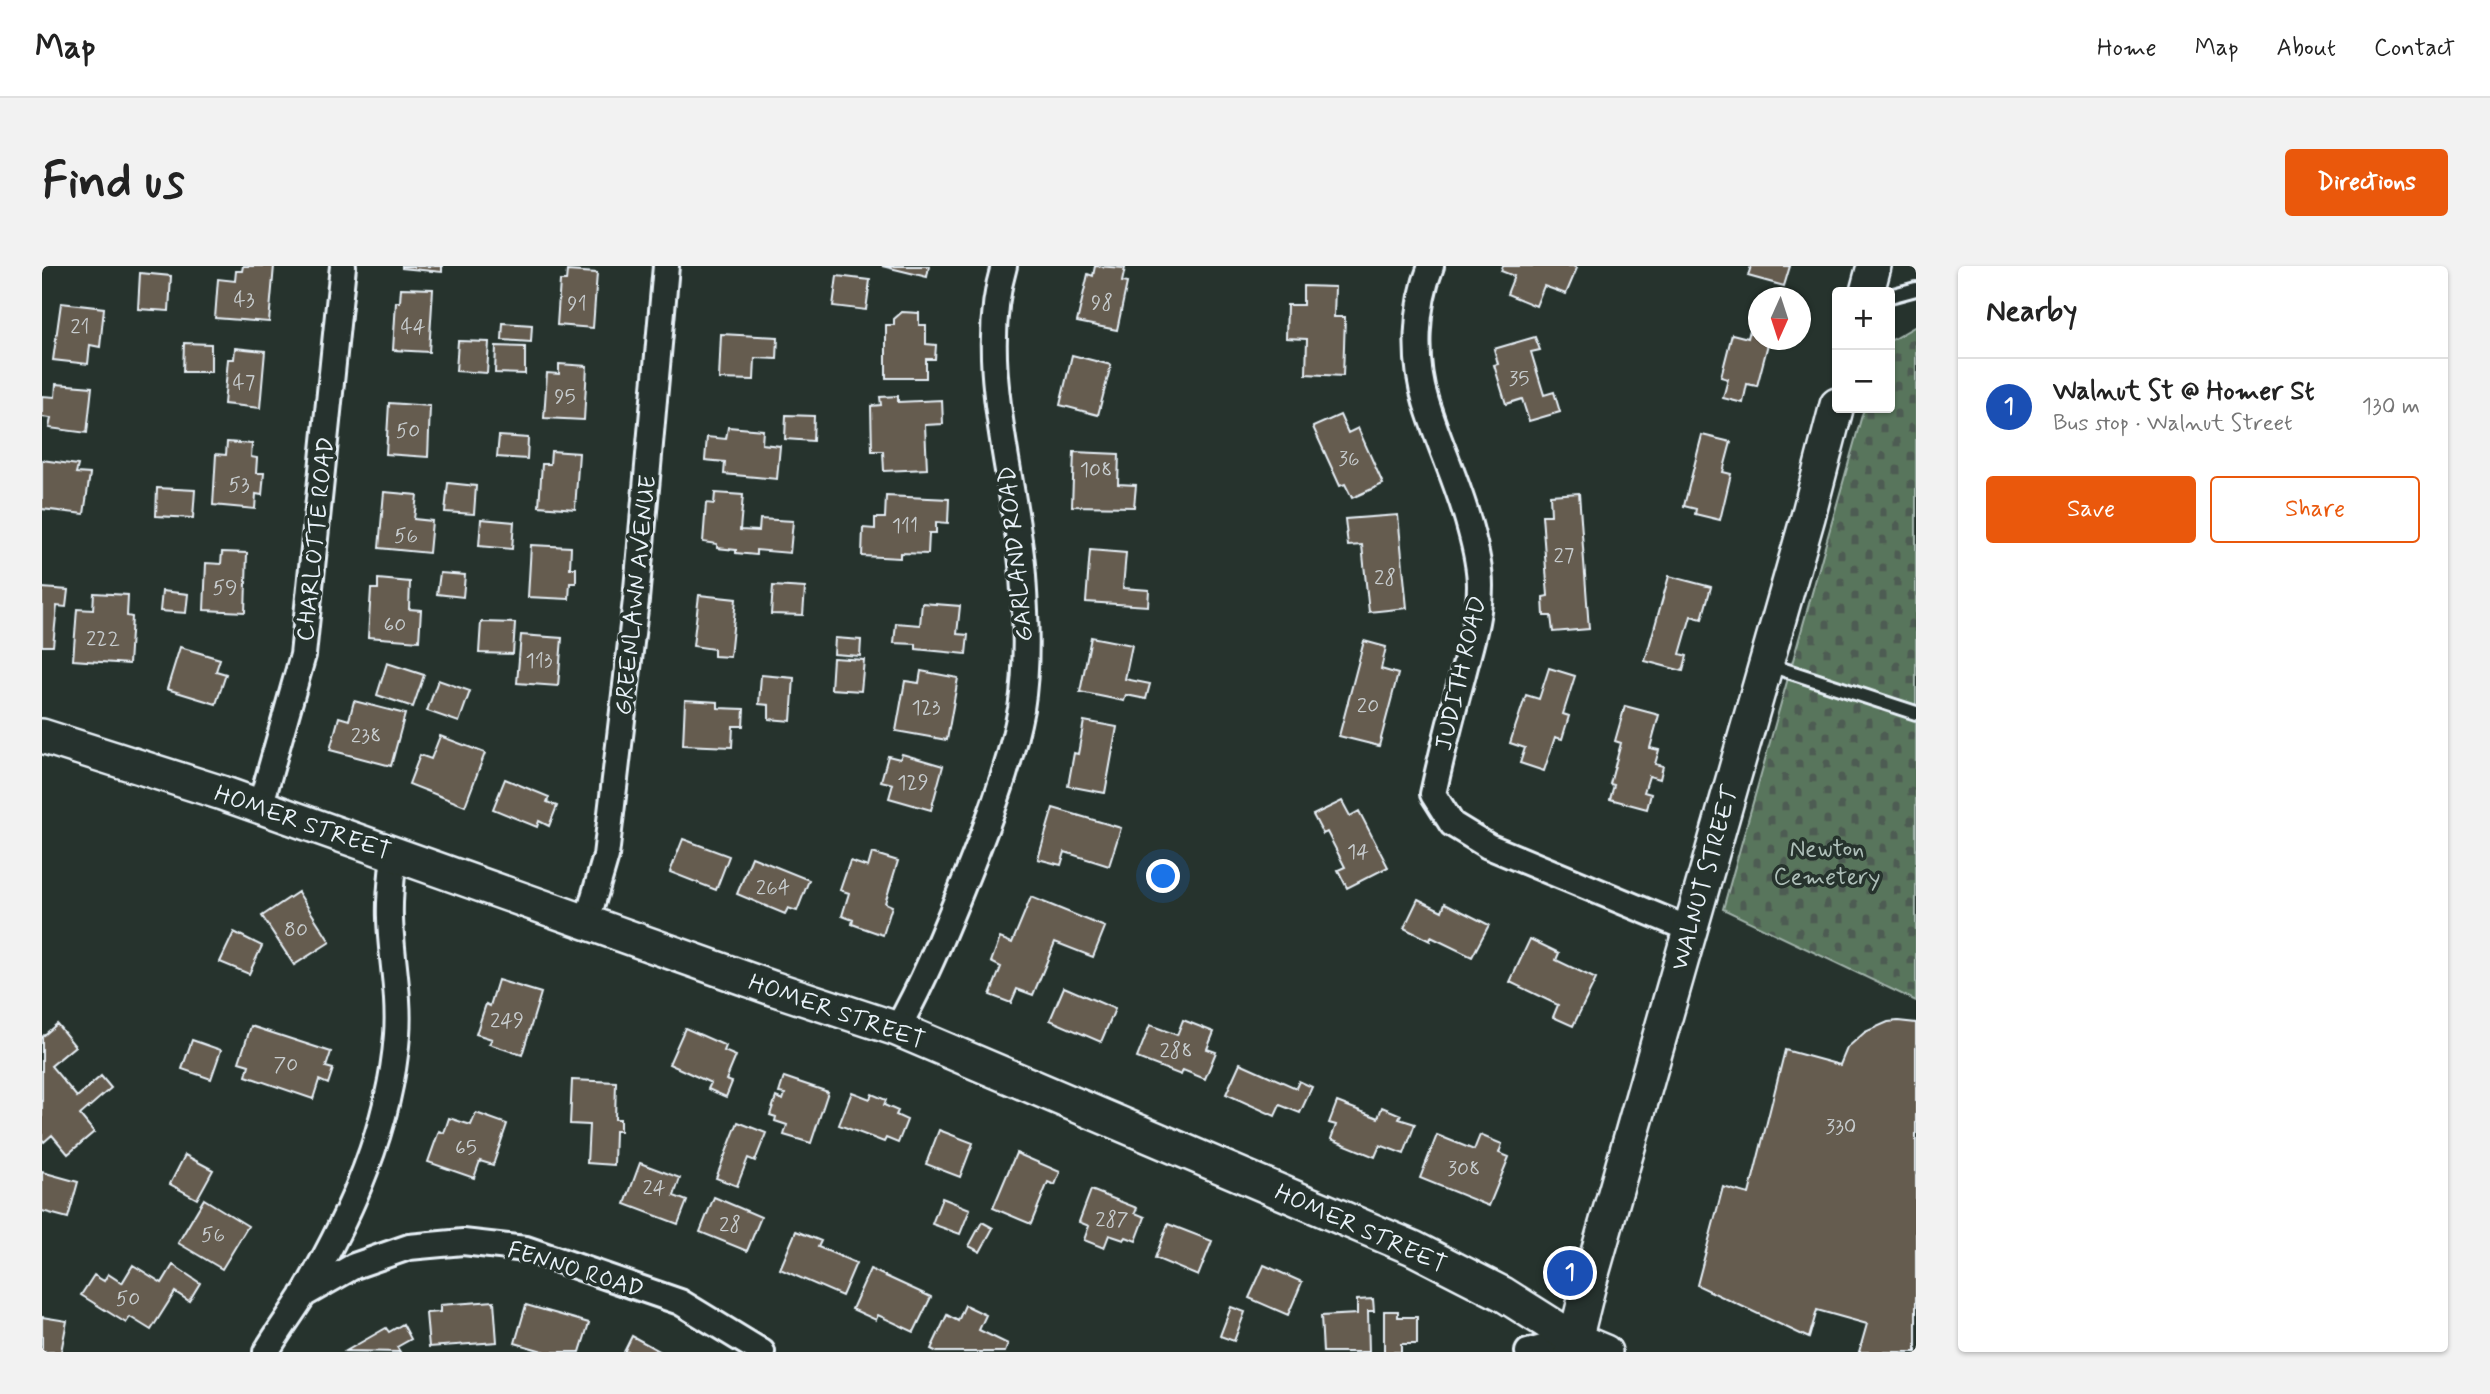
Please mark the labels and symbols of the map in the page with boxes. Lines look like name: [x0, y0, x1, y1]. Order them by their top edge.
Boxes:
house number: 43: [233, 286, 255, 314]
north arrow: [1748, 287, 1811, 350]
house number: 98: [1091, 289, 1113, 317]
house number: 91: [567, 290, 587, 318]
house number: 21: [70, 313, 90, 341]
house number: 44: [401, 313, 426, 341]
house number: 35: [1509, 365, 1529, 393]
house number: 47: [233, 369, 255, 397]
house number: 95: [554, 383, 576, 411]
house number: 50: [396, 417, 420, 445]
street label: CHARLOTTE ROAD: [290, 435, 343, 643]
house number: 36: [1338, 445, 1360, 473]
house number: 108: [1080, 456, 1112, 484]
street label: GARLAND ROAD: [992, 464, 1041, 643]
house number: 53: [228, 471, 250, 499]
street label: GREENLAWN AVENUE: [608, 473, 665, 717]
house number: 111: [892, 512, 918, 540]
house number: 56: [394, 522, 418, 550]
house number: 27: [1554, 542, 1574, 570]
house number: 28: [1374, 564, 1396, 592]
house number: 59: [212, 574, 238, 602]
street label: JUDITH ROAD: [1429, 593, 1494, 754]
house number: 60: [384, 611, 406, 639]
house number: 222: [86, 625, 120, 653]
house number: 113: [526, 647, 553, 675]
house number: 20: [1357, 692, 1379, 720]
house number: 123: [911, 694, 941, 722]
house number: 238: [351, 722, 381, 750]
house number: 129: [897, 769, 929, 797]
street label: HOMER STREET: [210, 779, 395, 868]
street label: WALNUT STREET: [1664, 782, 1747, 974]
park label: Newton Cemetery: [1773, 834, 1881, 893]
house number: 14: [1347, 838, 1369, 866]
your location: [1146, 859, 1180, 893]
house number: 264: [756, 874, 790, 902]
house number: 80: [284, 916, 308, 944]
street label: HOMER STREET: [744, 968, 929, 1057]
house number: 249: [490, 1007, 524, 1035]
house number: 288: [1159, 1037, 1193, 1065]
house number: 70: [274, 1051, 298, 1079]
house number: 330: [1826, 1113, 1857, 1141]
house number: 65: [455, 1134, 477, 1162]
house number: 308: [1448, 1155, 1480, 1183]
house number: 24: [642, 1174, 666, 1202]
street label: HOMER STREET: [1270, 1178, 1451, 1281]
house number: 287: [1095, 1206, 1129, 1234]
house number: 28: [719, 1211, 741, 1239]
house number: 56: [201, 1221, 225, 1249]
street label: FENNO ROAD: [504, 1235, 647, 1306]
pin: 1: [1547, 1247, 1593, 1299]
house number: 50: [116, 1285, 140, 1313]

